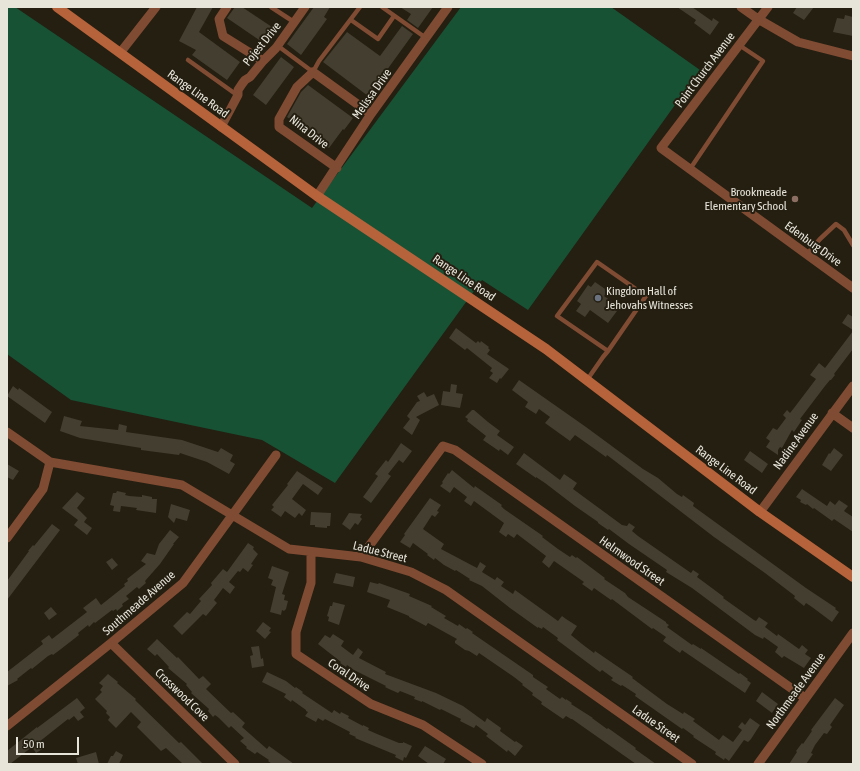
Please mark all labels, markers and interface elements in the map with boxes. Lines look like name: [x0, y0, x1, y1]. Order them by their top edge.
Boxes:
street label: Pojest Drive: [240, 19, 284, 69]
street label: Point Church Avenue: [672, 29, 738, 111]
street label: Melissa Drive: [349, 66, 395, 122]
street label: Range Line Road: [164, 67, 232, 121]
street label: Nina Drive: [286, 112, 332, 152]
place label: Brookmeade Elementary School: [705, 185, 787, 213]
marker: Brookmeade Elementary School: [790, 194, 800, 204]
street label: Edenburg Drive: [782, 219, 844, 269]
street label: Range Line Road: [430, 252, 498, 304]
place label: Kingdom Hall of Jehovahs Witnesses: [606, 284, 693, 312]
marker: Kingdom Hall of Jehovahs Witnesses: [593, 293, 603, 303]
street label: Nadine Avenue: [770, 410, 822, 472]
street label: Range Line Road: [693, 442, 759, 498]
street label: Helmwood Street: [597, 533, 667, 589]
street label: Ladue Street: [352, 538, 408, 566]
street label: Southmeade Avenue: [100, 568, 178, 638]
street label: Northmeade Avenue: [763, 650, 829, 732]
street label: Coral Drive: [325, 656, 373, 694]
street label: Crosswood Cove: [152, 666, 212, 724]
street label: Ladue Street: [629, 702, 683, 746]
scale bar: [18, 729, 81, 755]
text: 50 m: [23, 737, 45, 751]

